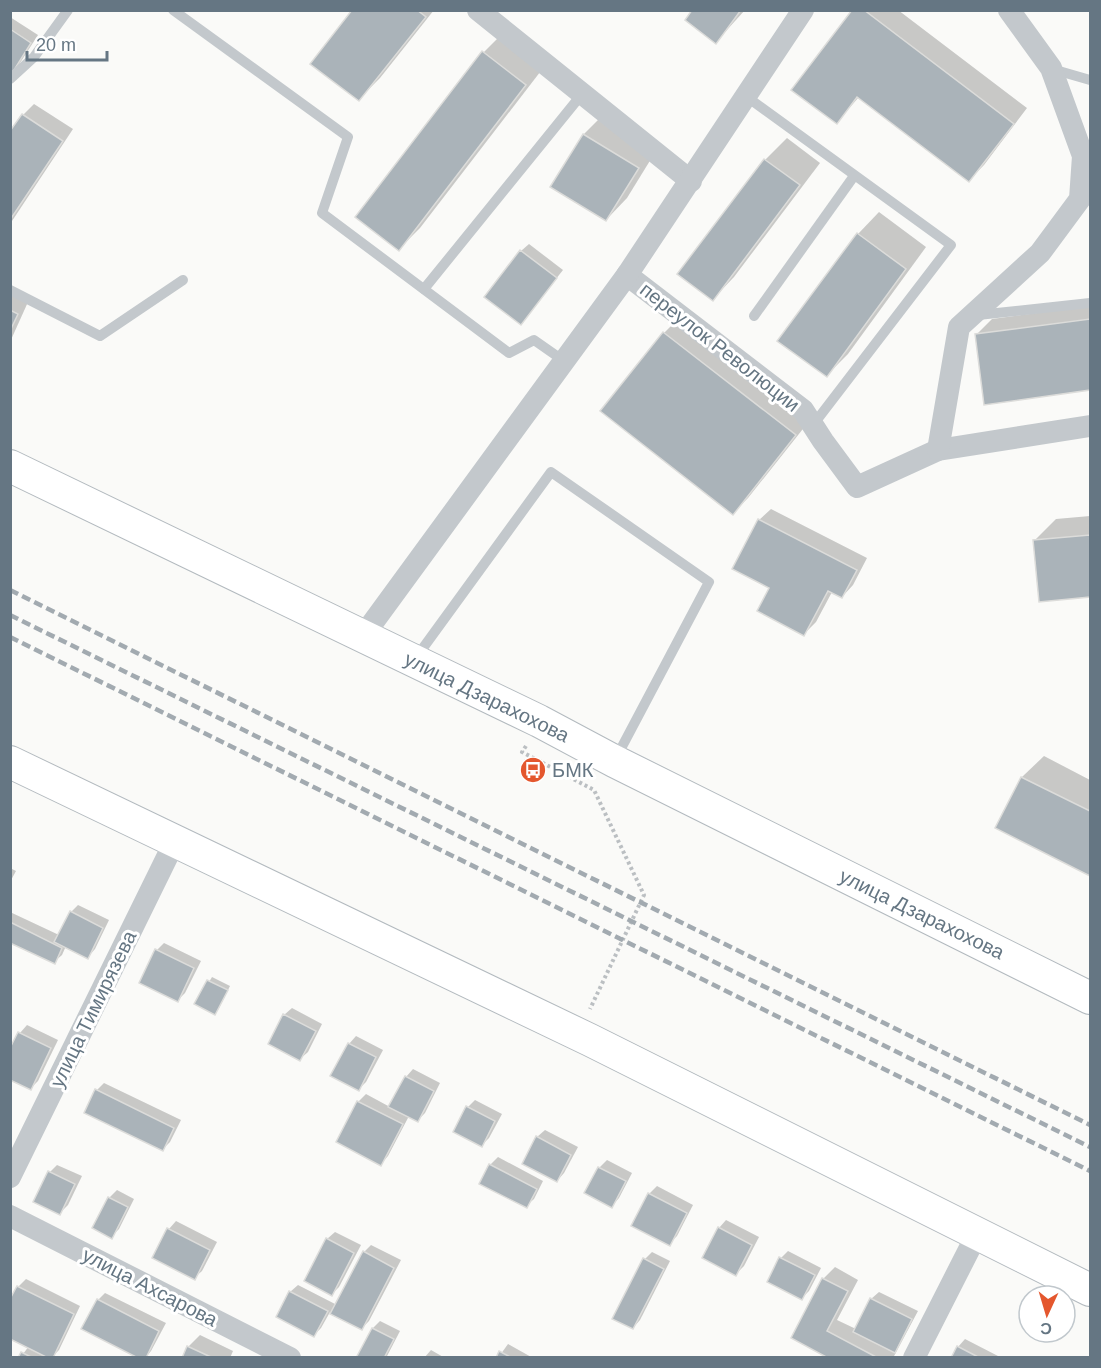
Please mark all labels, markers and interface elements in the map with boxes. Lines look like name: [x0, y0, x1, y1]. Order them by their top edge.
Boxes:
scale bar: [27, 24, 106, 62]
text: 20 m: [36, 35, 76, 55]
street label: переулок Революции: [636, 278, 804, 416]
street label: улица Дзарахохова: [401, 648, 574, 747]
bus stop icon: БМК: [518, 755, 548, 785]
place label: БМК: [552, 759, 594, 781]
street label: улица Дзарахохова: [836, 865, 1009, 964]
street label: улица Тимирязева: [46, 926, 141, 1091]
street label: улица Ахсарова: [79, 1243, 222, 1331]
north arrow: [1017, 1284, 1077, 1344]
text: С: [1039, 1320, 1052, 1337]

